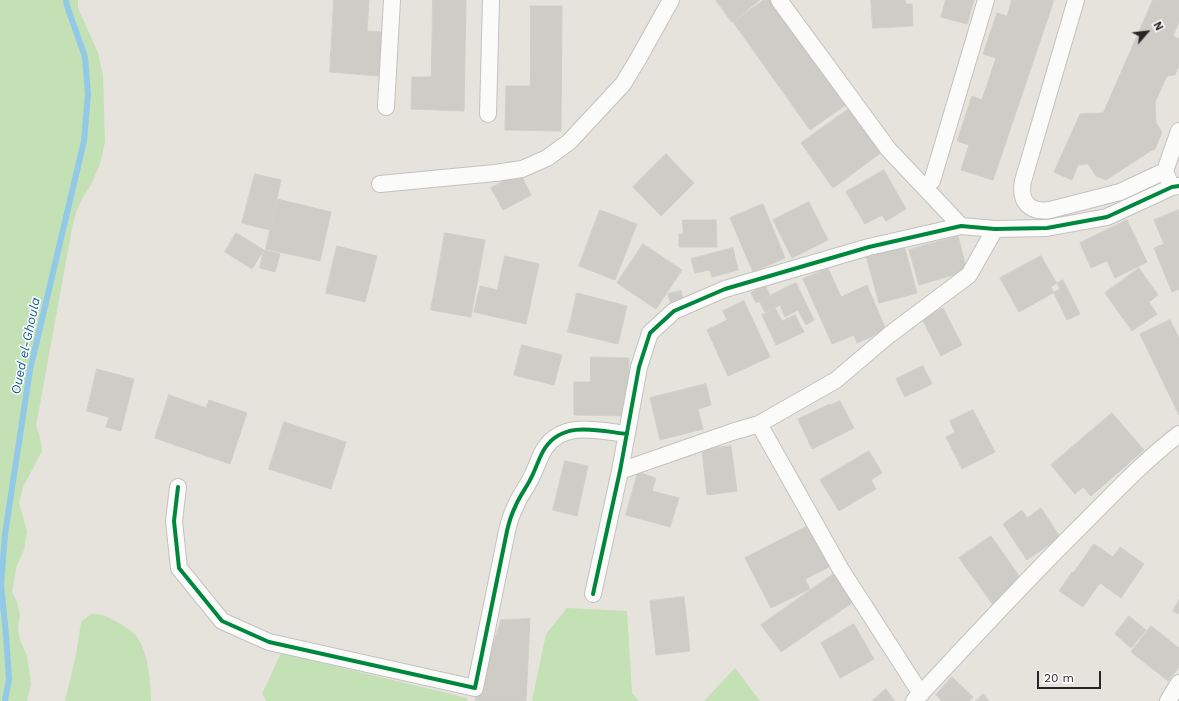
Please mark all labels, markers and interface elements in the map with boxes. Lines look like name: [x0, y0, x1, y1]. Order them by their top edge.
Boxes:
north arrow: [1127, 12, 1167, 52]
text: N: [1150, 19, 1166, 33]
water label: Oued el-Ghoula: [8, 296, 44, 396]
scale bar: [1039, 663, 1103, 689]
text: 20 m: [1044, 671, 1074, 685]

